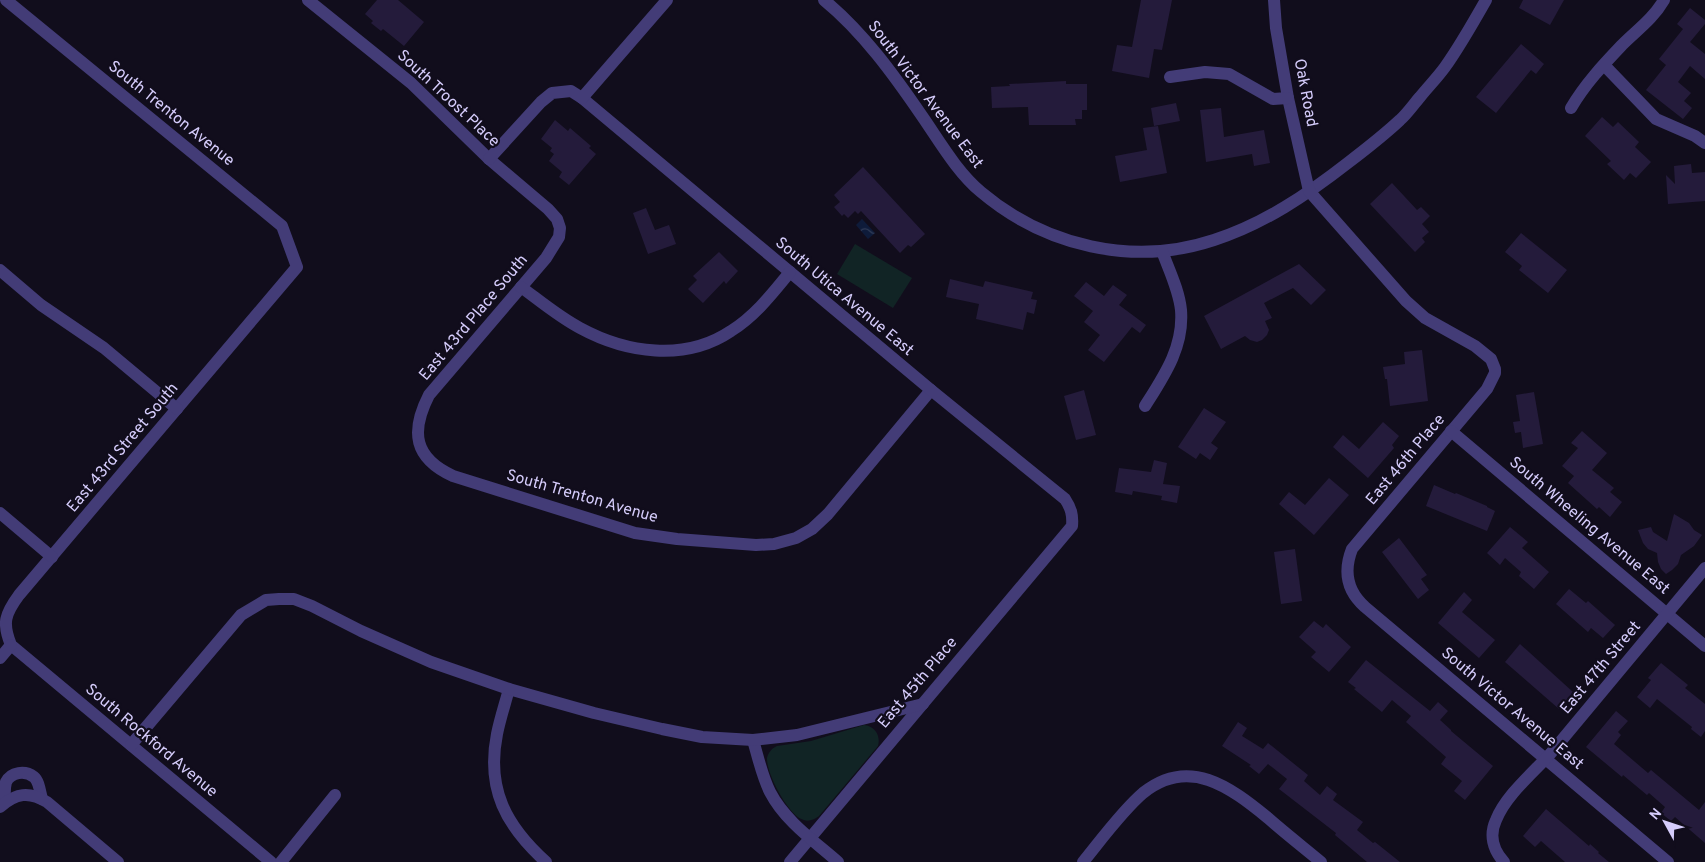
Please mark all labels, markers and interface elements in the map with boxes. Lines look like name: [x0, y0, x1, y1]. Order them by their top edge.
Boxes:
street label: South Victor Avenue East: [863, 17, 987, 173]
street label: South Troost Place: [392, 46, 504, 152]
street label: South Trenton Avenue: [104, 57, 238, 171]
street label: Oak Road: [1289, 57, 1321, 129]
street label: South Utica Avenue East: [771, 233, 917, 361]
street label: East 43rd Place South: [415, 251, 533, 385]
street label: East 43rd Street South: [63, 379, 183, 517]
street label: East 46th Place: [1362, 410, 1450, 510]
street label: South Wheeling Avenue East: [1505, 453, 1673, 599]
street label: South Trenton Avenue: [504, 466, 660, 528]
street label: East 47th Street: [1556, 617, 1646, 719]
street label: East 45th Place: [874, 633, 962, 733]
street label: South Victor Avenue East: [1437, 643, 1587, 775]
street label: South Rockford Avenue: [81, 680, 221, 802]
north arrow: [1640, 797, 1690, 847]
text: N: [1646, 805, 1666, 824]

